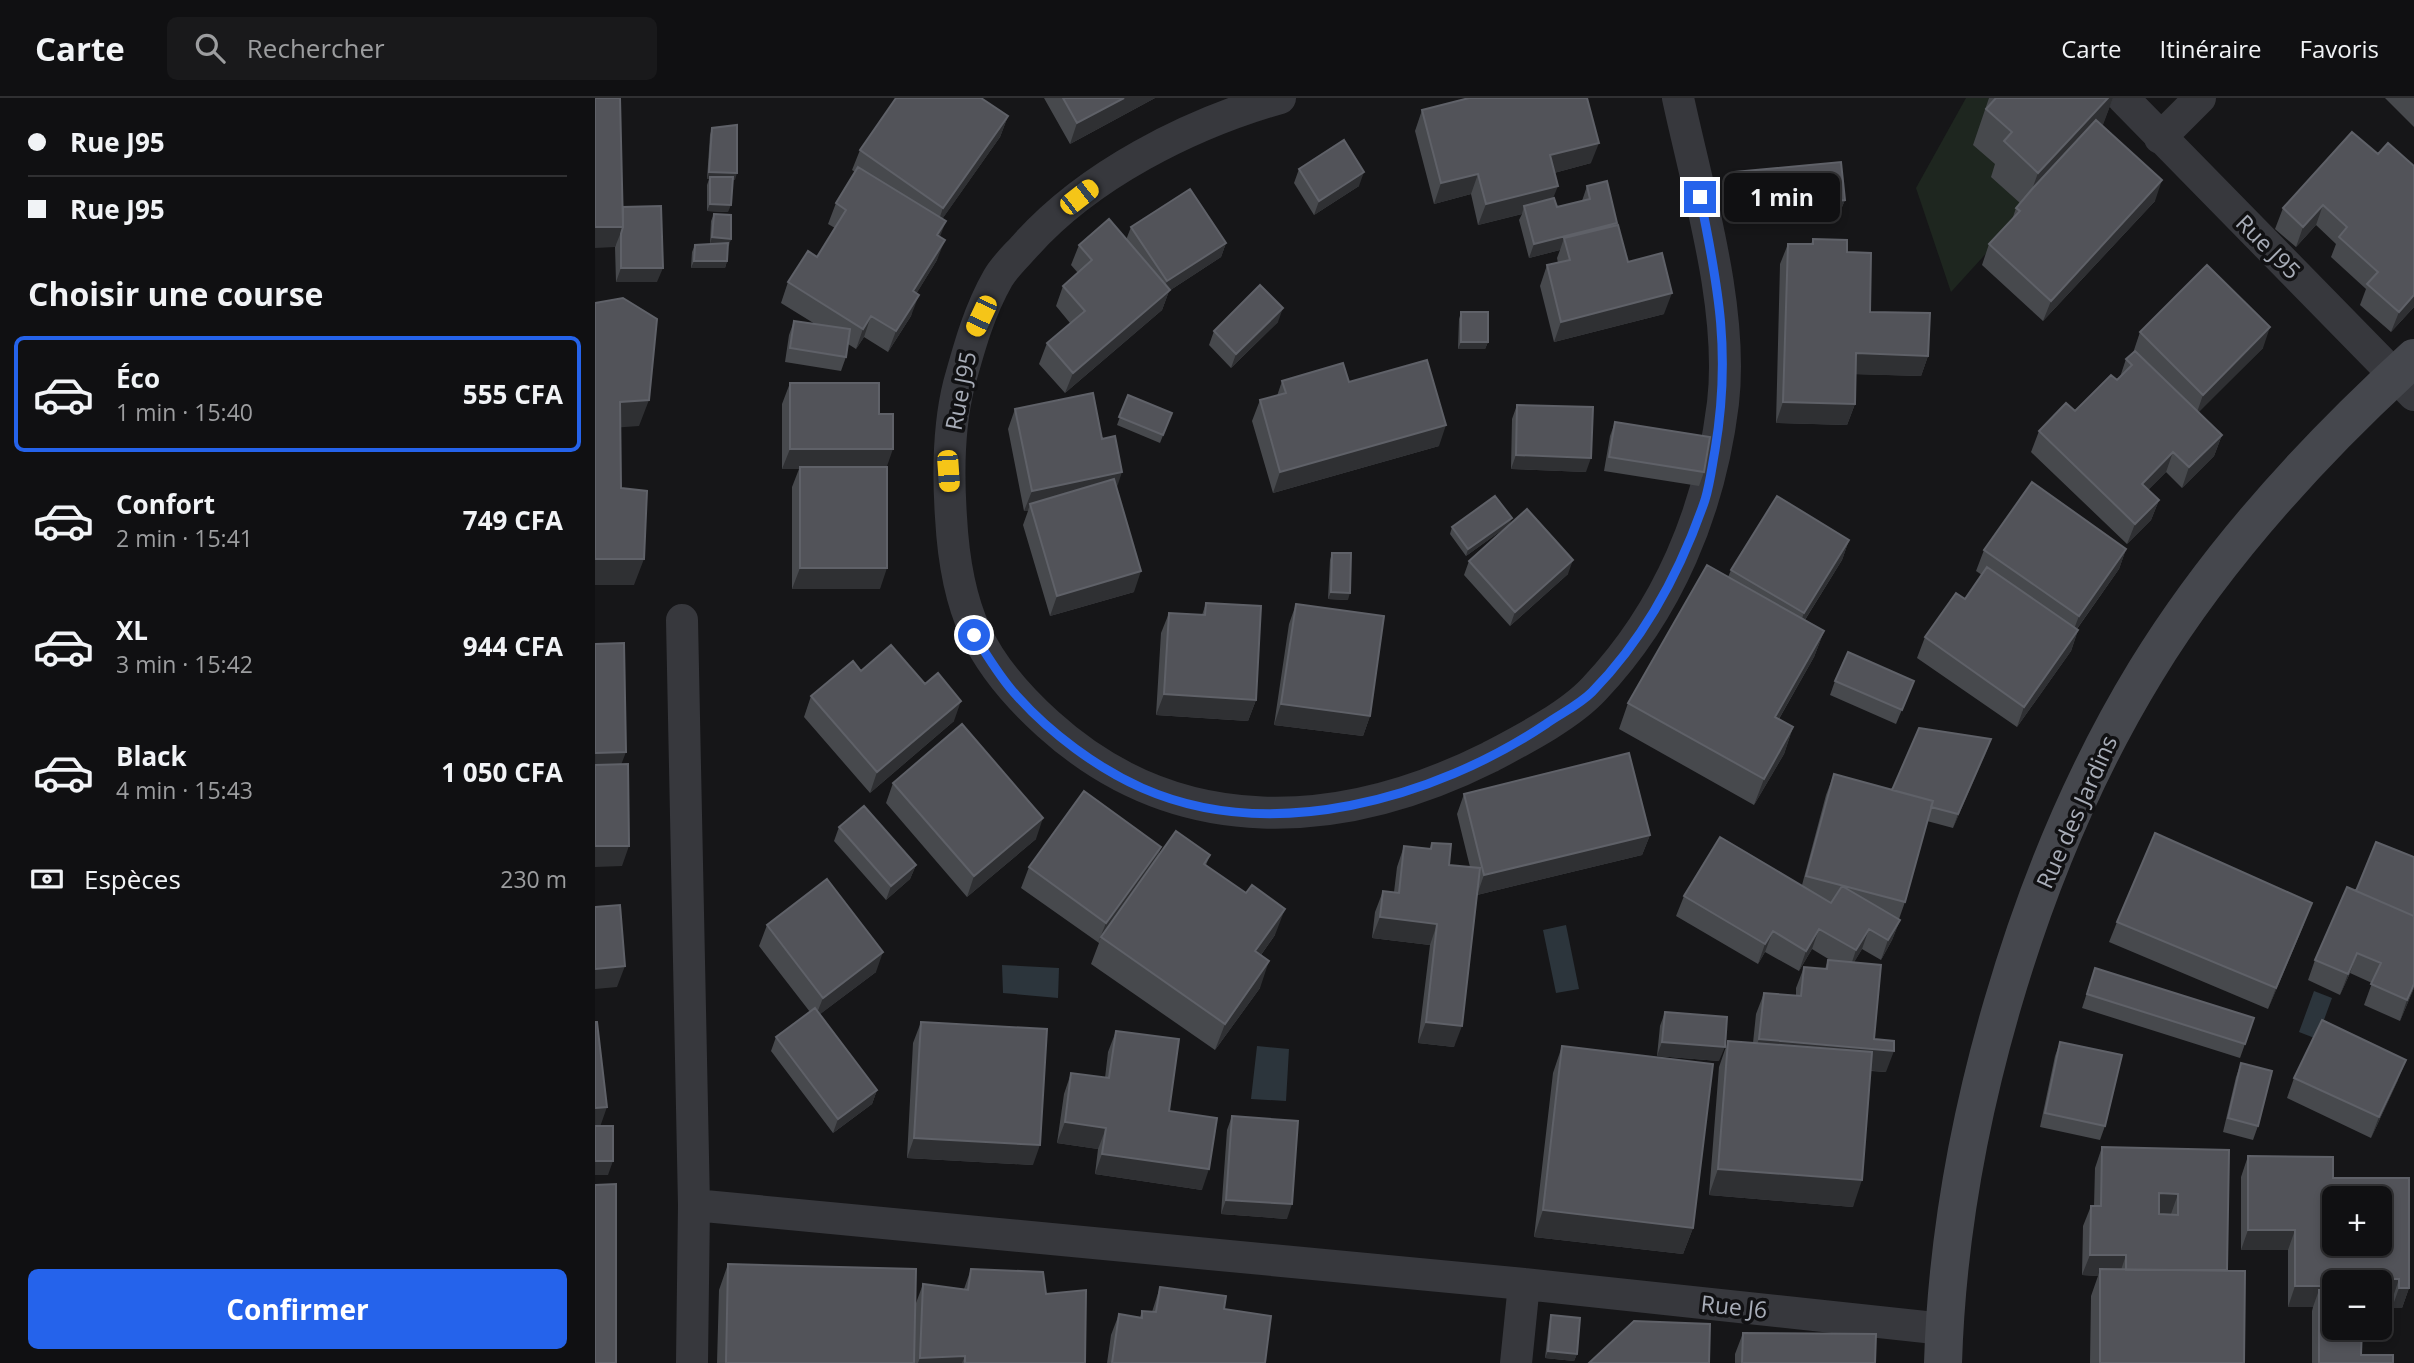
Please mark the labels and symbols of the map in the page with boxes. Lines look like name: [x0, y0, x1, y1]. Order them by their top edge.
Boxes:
callout: 1 min: [1725, 172, 1840, 222]
car: [1056, 176, 1103, 218]
route end: [1684, 181, 1716, 213]
street label: Rue J95: [2229, 207, 2308, 286]
car: [963, 293, 1000, 339]
street label: Rue J95: [937, 349, 983, 433]
car: [937, 449, 960, 493]
route start: [958, 619, 990, 651]
street label: Rue des Jardins: [2028, 730, 2124, 893]
street label: Rue J6: [1699, 1287, 1769, 1325]

